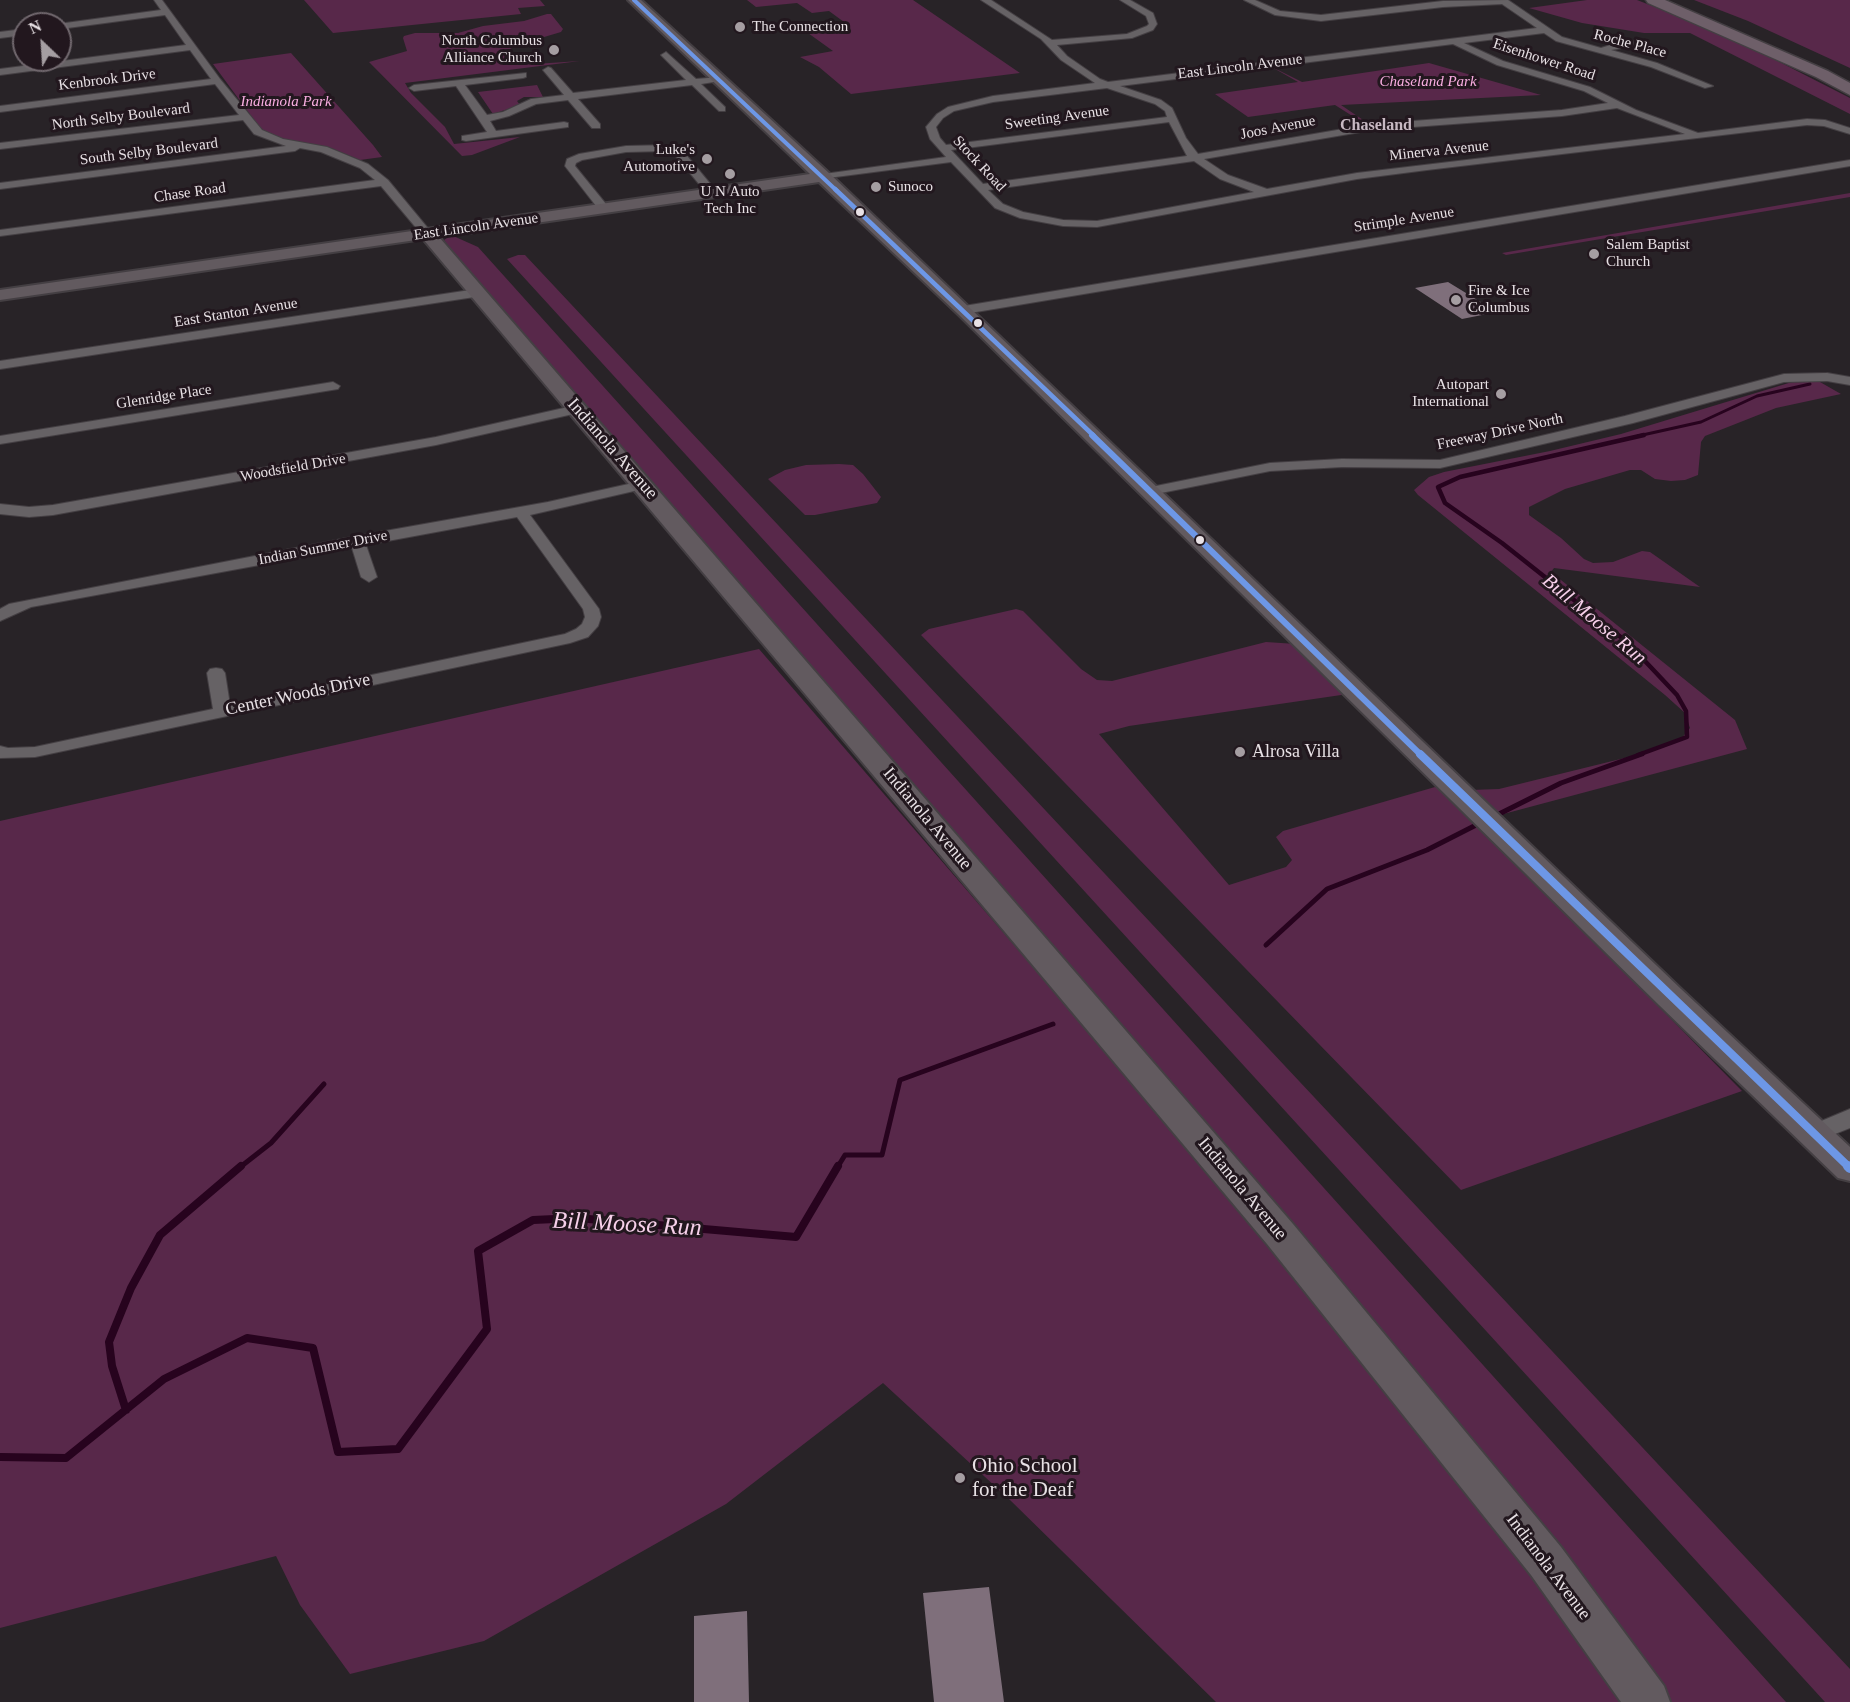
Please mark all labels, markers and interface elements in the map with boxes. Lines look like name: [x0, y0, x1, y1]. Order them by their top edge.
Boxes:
north arrow: [12, 12, 72, 72]
text: N: [26, 17, 44, 37]
place label: The Connection: [752, 18, 848, 36]
marker: The Connection: [733, 20, 747, 34]
street label: Roche Place: [1592, 26, 1668, 62]
place label: North Columbus Alliance Church: [442, 32, 542, 67]
street label: Eisenhower Road: [1491, 35, 1597, 85]
marker: North Columbus Alliance Church: [547, 43, 561, 57]
street label: East Lincoln Avenue: [1177, 50, 1303, 84]
street label: Kenbrook Drive: [57, 65, 157, 95]
park label: Chaseland Park: [1379, 73, 1477, 91]
park label: Indianola Park: [240, 93, 332, 111]
street label: North Selby Boulevard: [51, 100, 191, 134]
street label: Sweeting Avenue: [1004, 102, 1110, 134]
street label: Joos Avenue: [1239, 112, 1317, 144]
district label: Chaseland: [1340, 116, 1412, 136]
street label: Stock Road: [949, 132, 1009, 196]
street label: South Selby Boulevard: [79, 135, 219, 169]
street label: Minerva Avenue: [1388, 137, 1490, 165]
place label: Luke's Automotive: [623, 141, 695, 176]
marker: Luke's Automotive: [700, 152, 714, 166]
marker: U N Auto Tech Inc: [723, 167, 737, 181]
place label: Sunoco: [888, 178, 933, 196]
street label: Chase Road: [153, 179, 227, 207]
marker: Sunoco: [869, 180, 883, 194]
place label: U N Auto Tech Inc: [700, 183, 760, 218]
street label: Strimple Avenue: [1353, 203, 1455, 237]
unlabelled marker: [854, 206, 866, 218]
street label: East Lincoln Avenue: [413, 209, 539, 245]
place label: Salem Baptist Church: [1606, 236, 1690, 271]
marker: Salem Baptist Church: [1587, 247, 1601, 261]
place label: Fire & Ice Columbus: [1468, 282, 1530, 317]
marker: Fire & Ice Columbus: [1449, 293, 1463, 307]
street label: East Stanton Avenue: [173, 294, 299, 332]
unlabelled marker: [972, 317, 984, 329]
place label: Autopart International: [1412, 376, 1489, 411]
street label: Glenridge Place: [115, 381, 213, 413]
marker: Autopart International: [1494, 387, 1508, 401]
street label: Indianola Avenue: [562, 394, 662, 504]
street label: Freeway Drive North: [1435, 410, 1565, 454]
street label: Woodsfield Drive: [239, 450, 347, 486]
street label: Indian Summer Drive: [257, 527, 389, 569]
unlabelled marker: [1194, 534, 1206, 546]
water label: Bull Moose Run: [1537, 569, 1651, 671]
street label: Center Woods Drive: [224, 669, 372, 721]
place label: Alrosa Villa: [1252, 741, 1339, 763]
marker: Alrosa Villa: [1233, 745, 1247, 759]
street label: Indianola Avenue: [878, 763, 976, 875]
street label: Indianola Avenue: [1193, 1133, 1291, 1245]
water label: Bill Moose Run: [552, 1207, 702, 1243]
place label: Ohio School for the Deaf: [972, 1453, 1078, 1503]
marker: Ohio School for the Deaf: [953, 1471, 967, 1485]
street label: Indianola Avenue: [1501, 1510, 1595, 1624]

